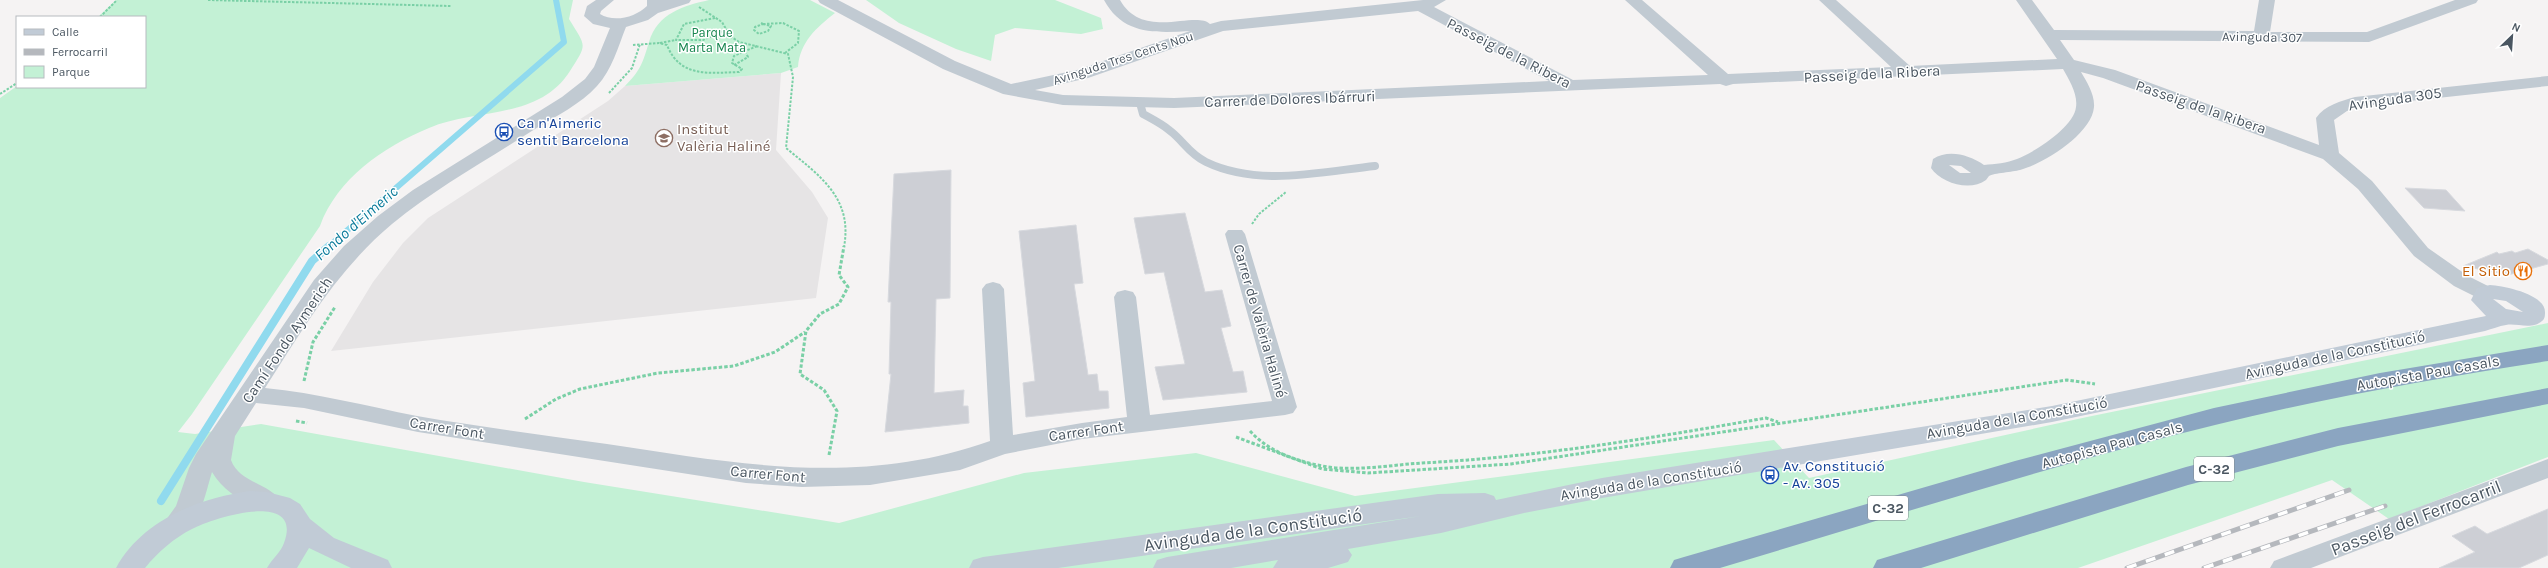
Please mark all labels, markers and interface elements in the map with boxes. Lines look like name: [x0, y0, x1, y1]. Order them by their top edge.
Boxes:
street label: Passeig de la Ribera: [1444, 14, 1574, 92]
legend: [16, 16, 146, 88]
north arrow: [2492, 16, 2532, 56]
text: N: [2510, 20, 2522, 35]
text: Calle: [52, 25, 79, 39]
park label: Parque Marta Mata: [678, 25, 746, 55]
street label: Avinguda Tres Cents Nou: [1051, 28, 1195, 88]
street label: Avinguda 307: [2222, 29, 2302, 45]
text: Ferrocarril: [52, 45, 108, 59]
street label: Passeig de la Ribera: [1803, 61, 1941, 87]
text: Parque: [52, 65, 90, 79]
street label: Passeig de la Ribera: [2133, 76, 2269, 138]
street label: Avinguda 305: [2347, 84, 2443, 114]
street label: Carrer de Dolores Ibárruri: [1204, 87, 1376, 111]
place label: Ca n'Aimeric sentit Barcelona: [517, 114, 629, 149]
place label: Institut Valèria Haliné: [677, 120, 771, 155]
bus stop icon: Ca n'Aimeric sentit Barcelona: [494, 122, 514, 142]
school or university icon: Institut Valèria Haliné: [654, 128, 674, 148]
water label: Fondo d'Eimeric: [310, 181, 402, 264]
street label: Carrer de Valèria Haliné: [1229, 242, 1291, 400]
restaurant icon: El Sitio: [2513, 261, 2533, 281]
place label: El Sitio: [2462, 262, 2510, 280]
street label: Camí Fondo Aymerich: [238, 273, 336, 407]
street label: Avinguda de la Constitució: [2243, 327, 2427, 383]
street label: Autopista Pau Casals: [2355, 352, 2501, 394]
street label: Avinguda de la Constitució: [1925, 393, 2109, 443]
street label: Carrer Font: [408, 413, 486, 443]
street label: Carrer Font: [1047, 417, 1125, 445]
street label: Autopista Pau Casals: [2040, 418, 2184, 472]
place label: Av. Constitució - Av. 305: [1783, 457, 1885, 492]
road number: C-32: [2194, 457, 2234, 481]
street label: Avinguda de la Constitució: [1559, 458, 1743, 504]
street label: Carrer Font: [730, 462, 807, 486]
bus stop icon: Av. Constitució - Av. 305: [1760, 465, 1780, 485]
street label: Passeig del Ferrocarril: [2328, 475, 2504, 561]
road number: C-32: [1868, 496, 1908, 520]
street label: Avinguda de la Constitució: [1143, 504, 1363, 556]

